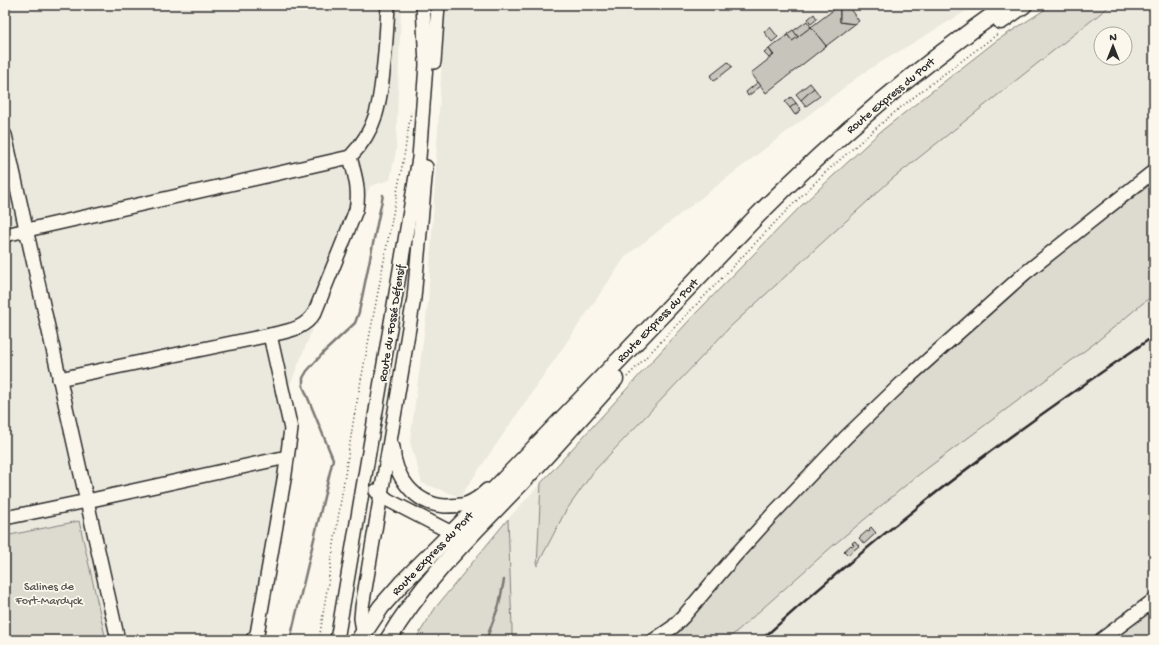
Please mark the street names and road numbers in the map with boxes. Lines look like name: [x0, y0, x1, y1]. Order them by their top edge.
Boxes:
street label: Route Express du Port: [844, 55, 939, 138]
street label: Route du Fossé Défensif: [377, 263, 409, 383]
street label: Route Express du Port: [615, 276, 703, 366]
street label: Route Express du Port: [390, 509, 478, 599]

